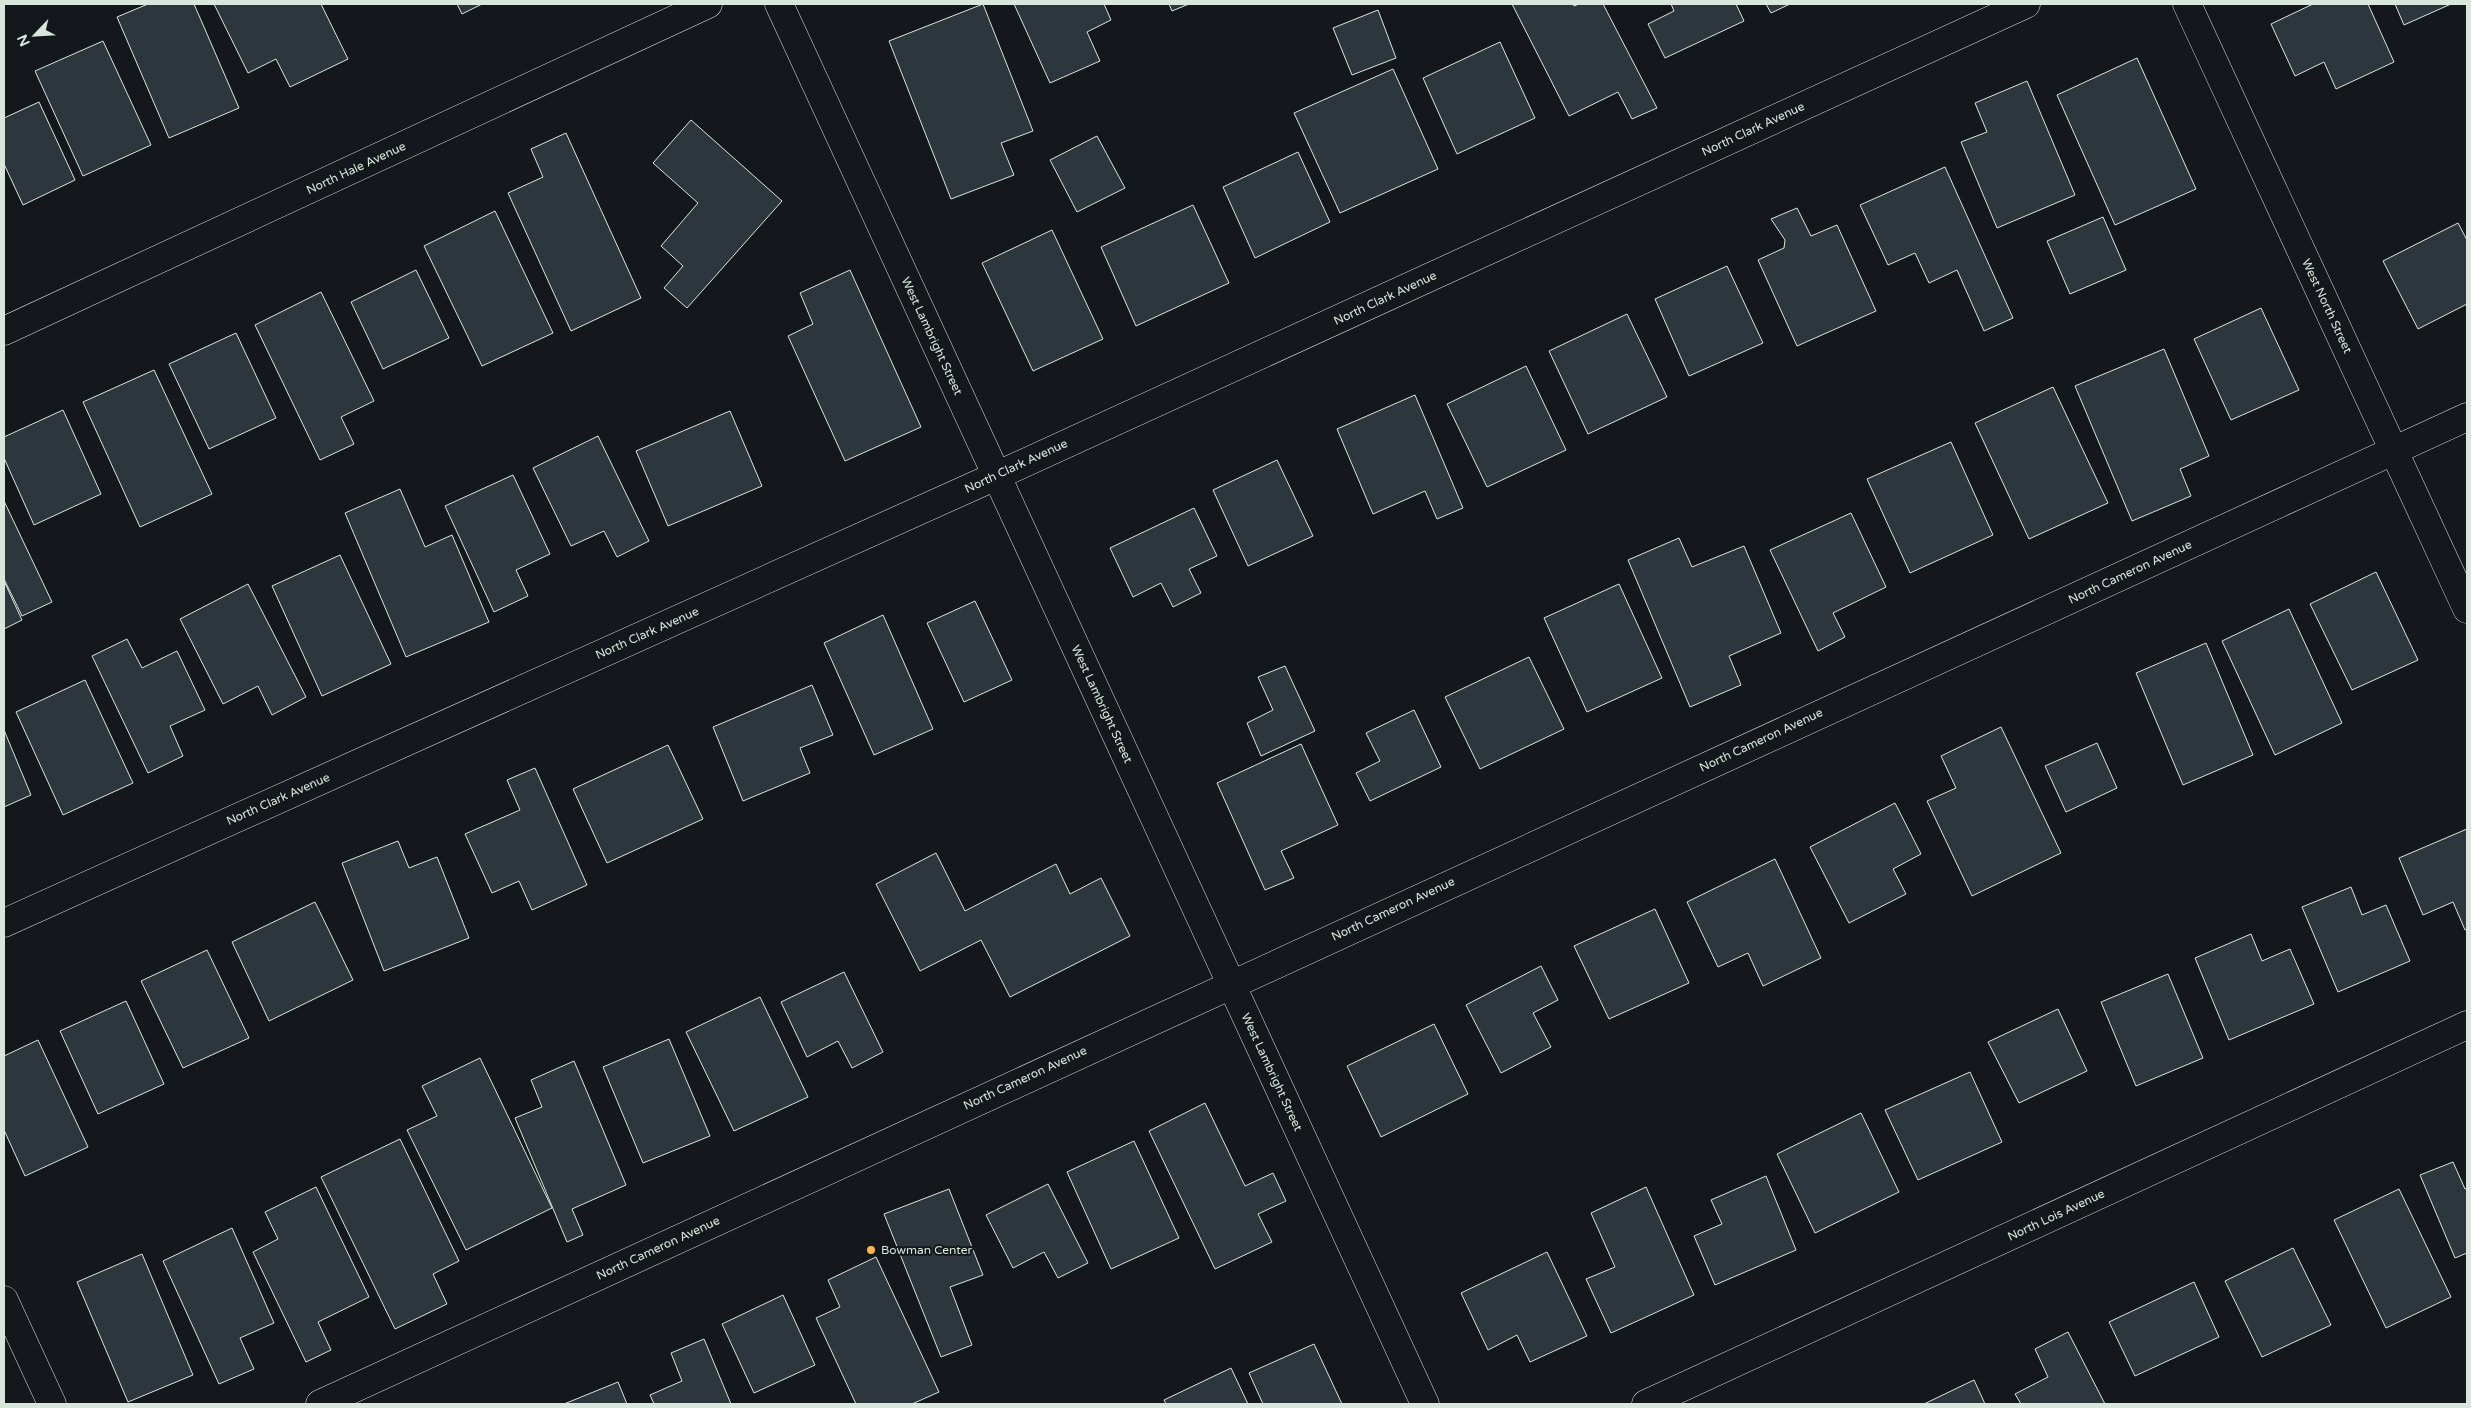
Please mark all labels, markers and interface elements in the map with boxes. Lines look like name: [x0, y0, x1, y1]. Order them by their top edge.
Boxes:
north arrow: [10, 10, 60, 60]
text: N: [14, 32, 34, 49]
street label: North Clark Avenue: [1699, 99, 1807, 159]
street label: North Hale Avenue: [304, 139, 408, 197]
street label: West North Street: [2299, 257, 2355, 356]
street label: North Clark Avenue: [1331, 268, 1439, 328]
street label: West Lambright Street: [899, 275, 966, 397]
street label: North Clark Avenue: [962, 436, 1070, 496]
street label: North Cameron Avenue: [2066, 537, 2194, 607]
street label: North Clark Avenue: [593, 604, 701, 662]
street label: West Lambright Street: [1069, 643, 1136, 765]
street label: North Cameron Avenue: [1697, 705, 1825, 775]
street label: North Clark Avenue: [224, 770, 332, 828]
street label: North Cameron Avenue: [1329, 874, 1457, 944]
street label: West Lambright Street: [1239, 1011, 1306, 1133]
street label: North Cameron Avenue: [961, 1043, 1089, 1113]
street label: North Lois Avenue: [2005, 1186, 2107, 1244]
street label: North Cameron Avenue: [594, 1213, 722, 1283]
place label: Bowman Center: [881, 1243, 973, 1257]
marker: Bowman Center: [865, 1244, 877, 1256]

